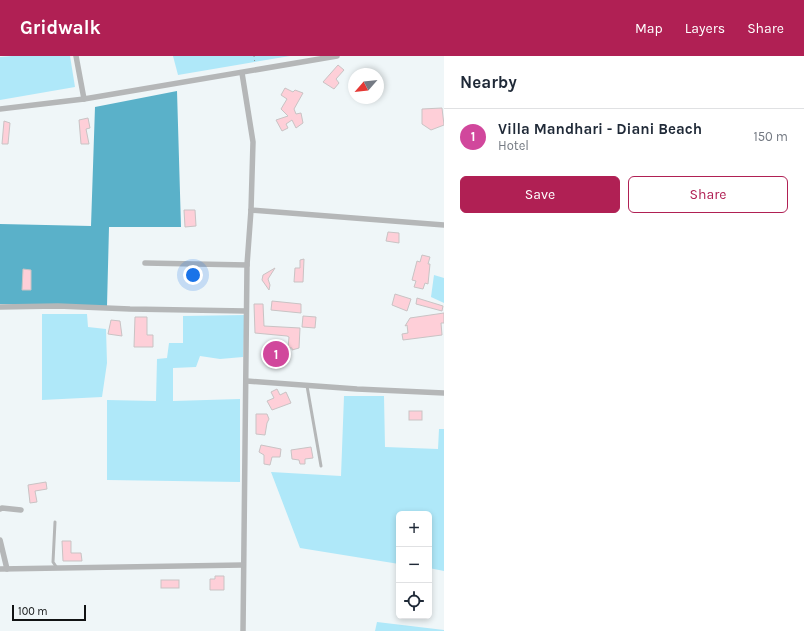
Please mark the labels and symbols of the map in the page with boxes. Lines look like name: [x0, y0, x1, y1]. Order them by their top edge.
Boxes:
north arrow: [348, 68, 384, 104]
your location: [183, 265, 203, 285]
pin: 1: [263, 339, 289, 369]
scale bar: [12, 603, 86, 622]

